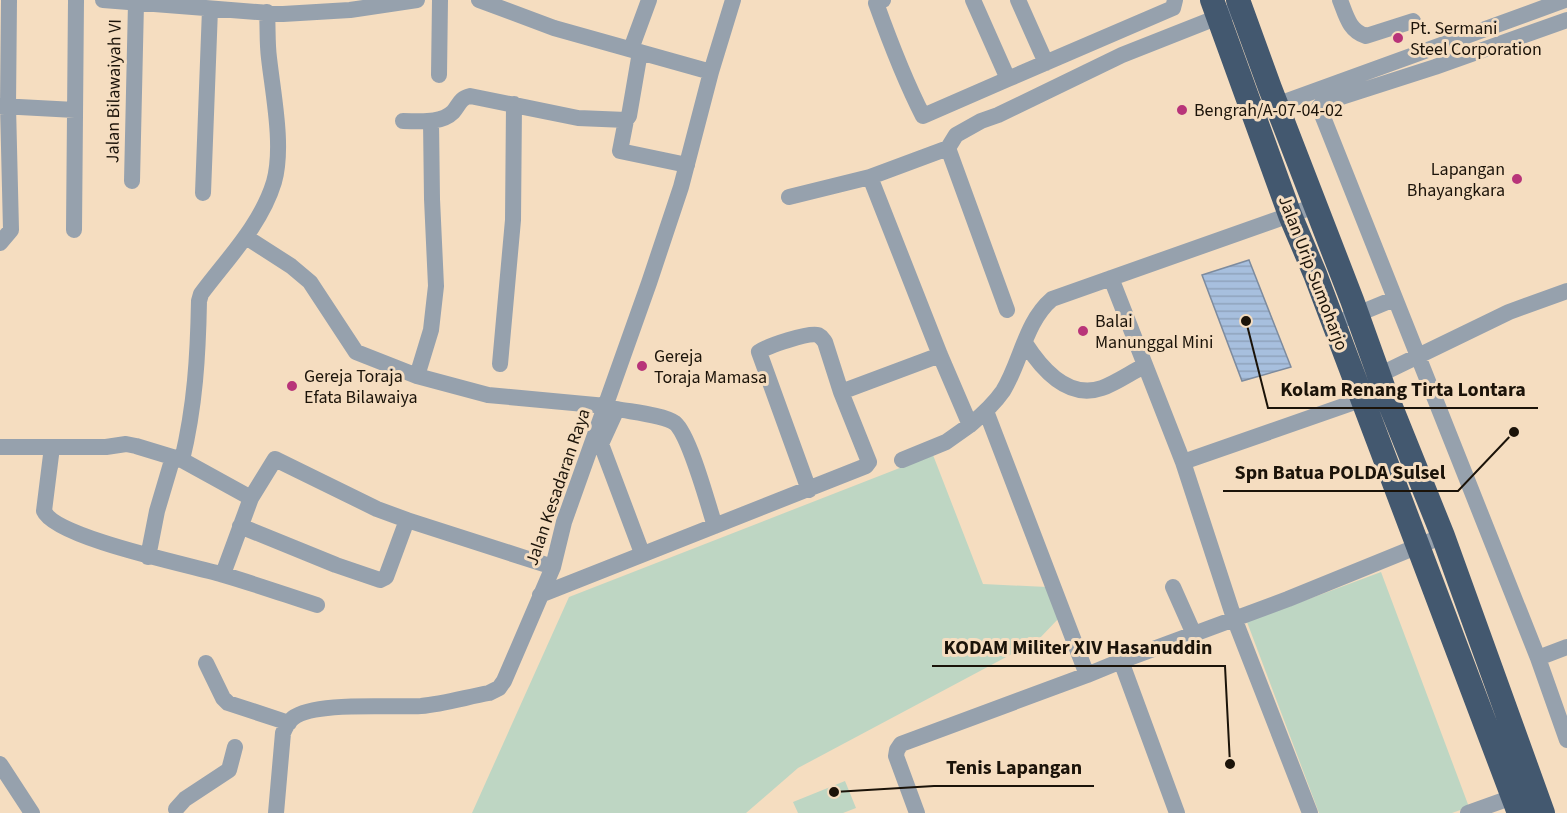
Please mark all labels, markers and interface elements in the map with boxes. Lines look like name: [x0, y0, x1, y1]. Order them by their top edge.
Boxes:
place label: Pt. Sermani Steel Corporation: [1410, 16, 1542, 62]
street label: Jalan Bilawaiyah VI: [100, 19, 128, 163]
marker: Pt. Sermani Steel Corporation: [1391, 31, 1405, 45]
place label: Bengrah/A-07-04-02: [1194, 98, 1343, 123]
marker: Bengrah/A-07-04-02: [1175, 103, 1189, 117]
place label: Lapangan Bhayangkara: [1407, 157, 1505, 203]
marker: Lapangan Bhayangkara: [1510, 172, 1524, 186]
street label: Jalan Urip Sumoharjo: [1272, 192, 1354, 354]
place label: Balai Manunggal Mini: [1095, 309, 1214, 355]
marker: Balai Manunggal Mini: [1076, 324, 1090, 338]
place label: Gereja Toraja Mamasa: [654, 344, 767, 390]
marker: Gereja Toraja Mamasa: [635, 359, 649, 373]
place label: Gereja Toraja Efata Bilawaiya: [304, 364, 418, 410]
callout: Kolam Renang Tirta Lontara: [1268, 370, 1538, 408]
text: Kolam Renang Tirta Lontara: [1280, 376, 1526, 404]
marker: Gereja Toraja Efata Bilawaiya: [285, 379, 299, 393]
street label: Jalan Kesadaran Raya: [519, 405, 597, 569]
callout: Spn Batua POLDA Sulsel: [1223, 453, 1458, 491]
text: Spn Batua POLDA Sulsel: [1235, 459, 1446, 487]
callout: KODAM Militer XIV Hasanuddin: [932, 628, 1225, 666]
text: KODAM Militer XIV Hasanuddin: [944, 634, 1212, 662]
callout: Tenis Lapangan: [934, 748, 1094, 786]
text: Tenis Lapangan: [946, 754, 1082, 782]

